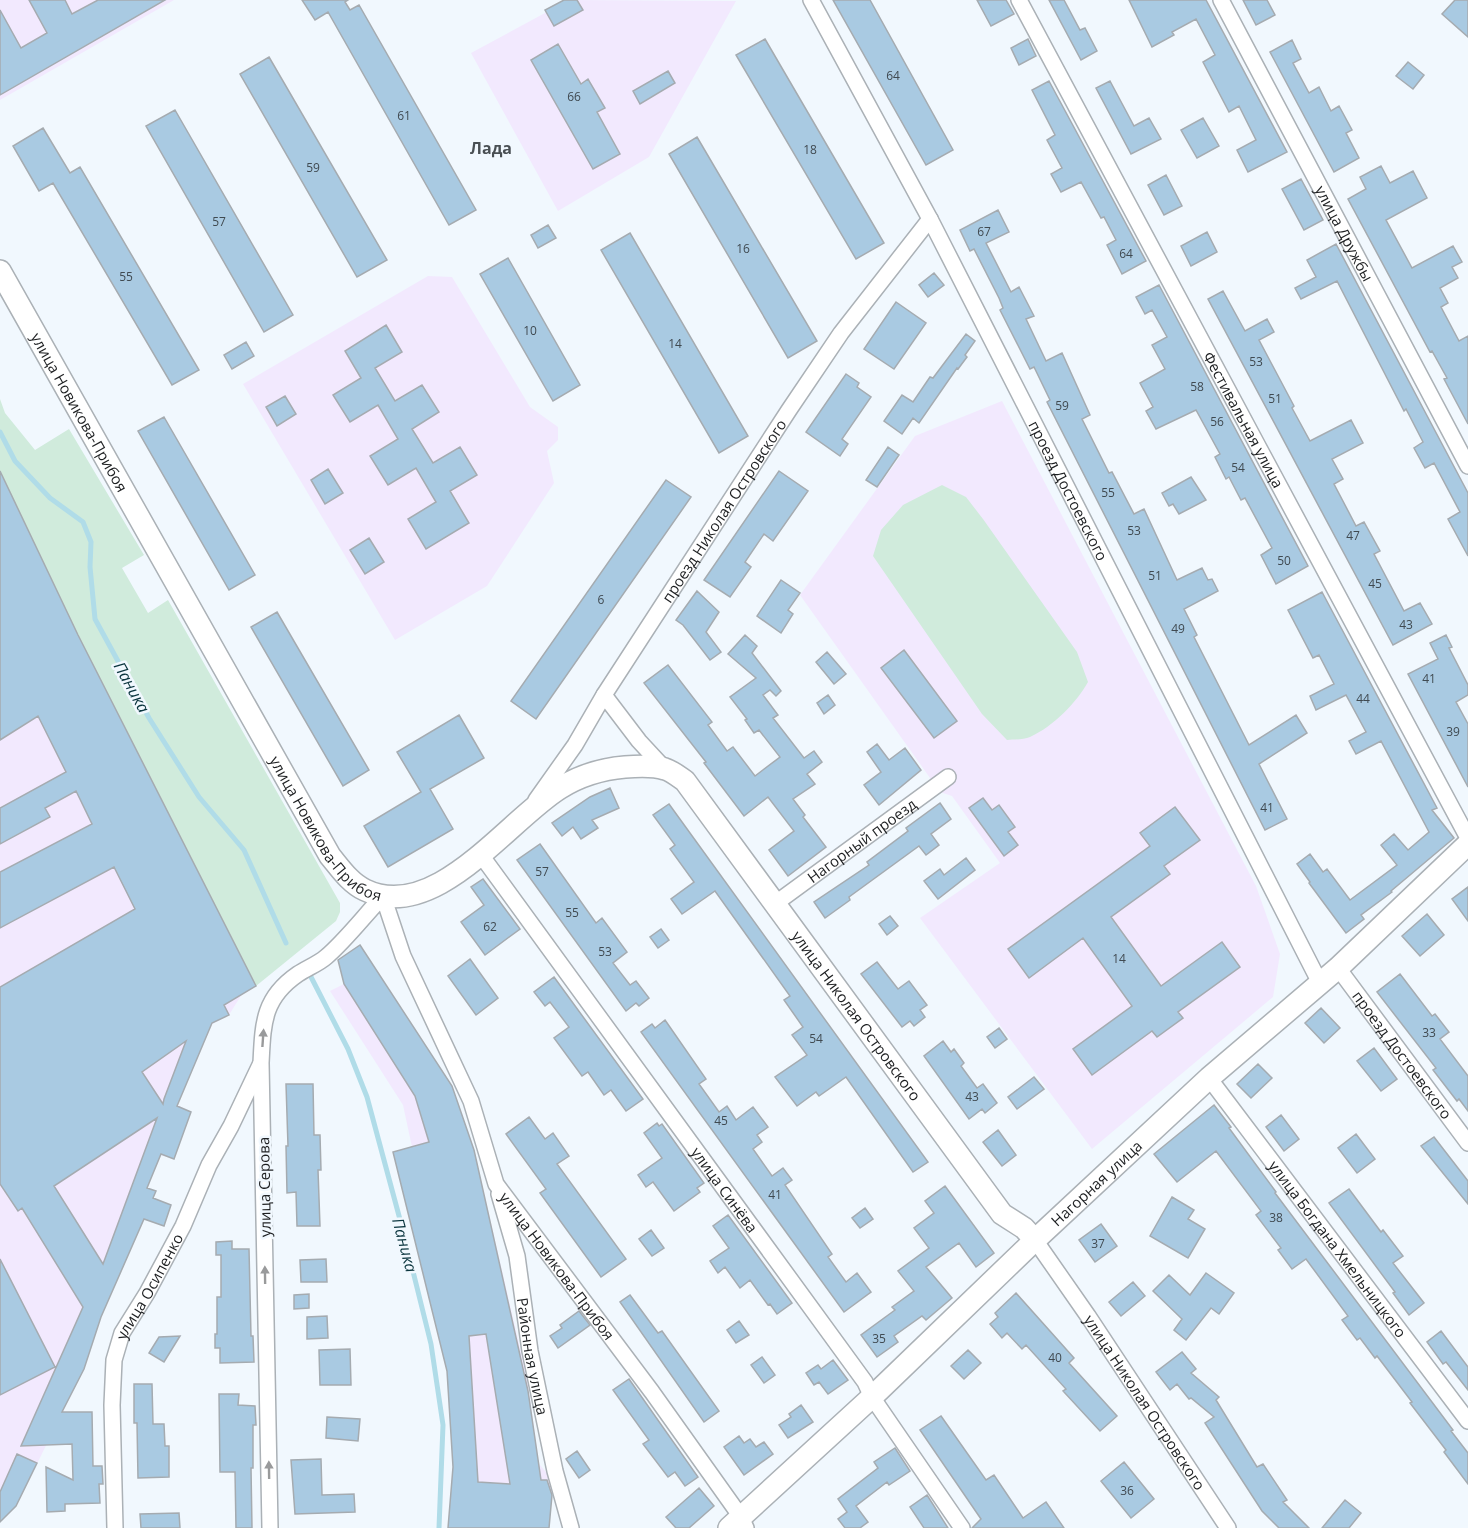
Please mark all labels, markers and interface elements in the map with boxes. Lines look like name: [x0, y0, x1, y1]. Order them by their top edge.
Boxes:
house number: 64: [886, 67, 900, 84]
house number: 66: [567, 88, 581, 105]
house number: 61: [397, 107, 411, 124]
district label: Лада: [470, 137, 512, 159]
house number: 18: [803, 141, 817, 158]
house number: 59: [306, 159, 320, 176]
street label: улица Дружбы: [1311, 182, 1378, 285]
house number: 57: [212, 213, 226, 230]
house number: 67: [977, 223, 991, 240]
house number: 16: [736, 240, 750, 257]
house number: 64: [1119, 245, 1133, 262]
house number: 55: [119, 268, 133, 285]
house number: 10: [523, 322, 537, 339]
street label: улица Новикова-Прибоя: [27, 329, 133, 495]
house number: 14: [668, 335, 682, 352]
street label: Фестивальная улица: [1199, 348, 1289, 491]
house number: 53: [1249, 353, 1263, 370]
house number: 58: [1190, 378, 1204, 395]
house number: 51: [1268, 390, 1282, 407]
house number: 59: [1055, 397, 1069, 414]
house number: 56: [1210, 413, 1224, 430]
street label: проезд Николая Островского: [657, 415, 790, 606]
street label: проезд Достоевского: [1024, 417, 1113, 564]
house number: 54: [1231, 459, 1245, 476]
house number: 55: [1101, 484, 1115, 501]
house number: 53: [1127, 522, 1141, 539]
house number: 47: [1346, 527, 1360, 544]
house number: 50: [1277, 552, 1291, 569]
house number: 51: [1148, 567, 1162, 584]
house number: 45: [1368, 575, 1382, 592]
house number: 6: [598, 591, 605, 608]
house number: 43: [1399, 616, 1413, 633]
house number: 49: [1171, 620, 1185, 637]
water label: Паника: [109, 657, 155, 717]
house number: 41: [1422, 670, 1436, 687]
house number: 44: [1356, 690, 1370, 707]
house number: 39: [1446, 723, 1460, 740]
street label: улица Новикова-Прибоя: [265, 752, 384, 905]
street label: Нагорный проезд: [803, 794, 920, 887]
house number: 41: [1260, 799, 1274, 816]
house number: 57: [535, 863, 549, 880]
house number: 55: [565, 904, 579, 921]
house number: 62: [483, 918, 497, 935]
street label: улица Николая Островского: [788, 926, 926, 1105]
house number: 53: [598, 943, 612, 960]
house number: 14: [1112, 950, 1126, 967]
street label: проезд Достоевского: [1348, 987, 1457, 1123]
house number: 33: [1422, 1024, 1436, 1041]
one-way arrow: [258, 1028, 268, 1047]
house number: 54: [809, 1030, 823, 1047]
house number: 43: [965, 1088, 979, 1105]
house number: 45: [714, 1112, 728, 1129]
street label: Нагорная улица: [1046, 1136, 1146, 1230]
street label: улица Серова: [253, 1137, 275, 1237]
street label: улица Синёва: [687, 1143, 763, 1236]
street label: улица Богдана Хмельницкого: [1265, 1156, 1411, 1341]
house number: 41: [768, 1186, 782, 1203]
street label: улица Новикова-Прибоя: [495, 1188, 619, 1344]
house number: 38: [1269, 1209, 1283, 1226]
water label: Паника: [387, 1215, 423, 1275]
street label: улица Осипенко: [111, 1230, 187, 1342]
house number: 37: [1091, 1235, 1105, 1252]
one-way arrow: [260, 1265, 270, 1284]
street label: Районная улица: [513, 1296, 553, 1417]
street label: улица Николая Островского: [1080, 1311, 1210, 1494]
house number: 35: [872, 1330, 886, 1347]
house number: 40: [1048, 1349, 1062, 1366]
one-way arrow: [264, 1460, 274, 1479]
house number: 36: [1120, 1482, 1134, 1499]

